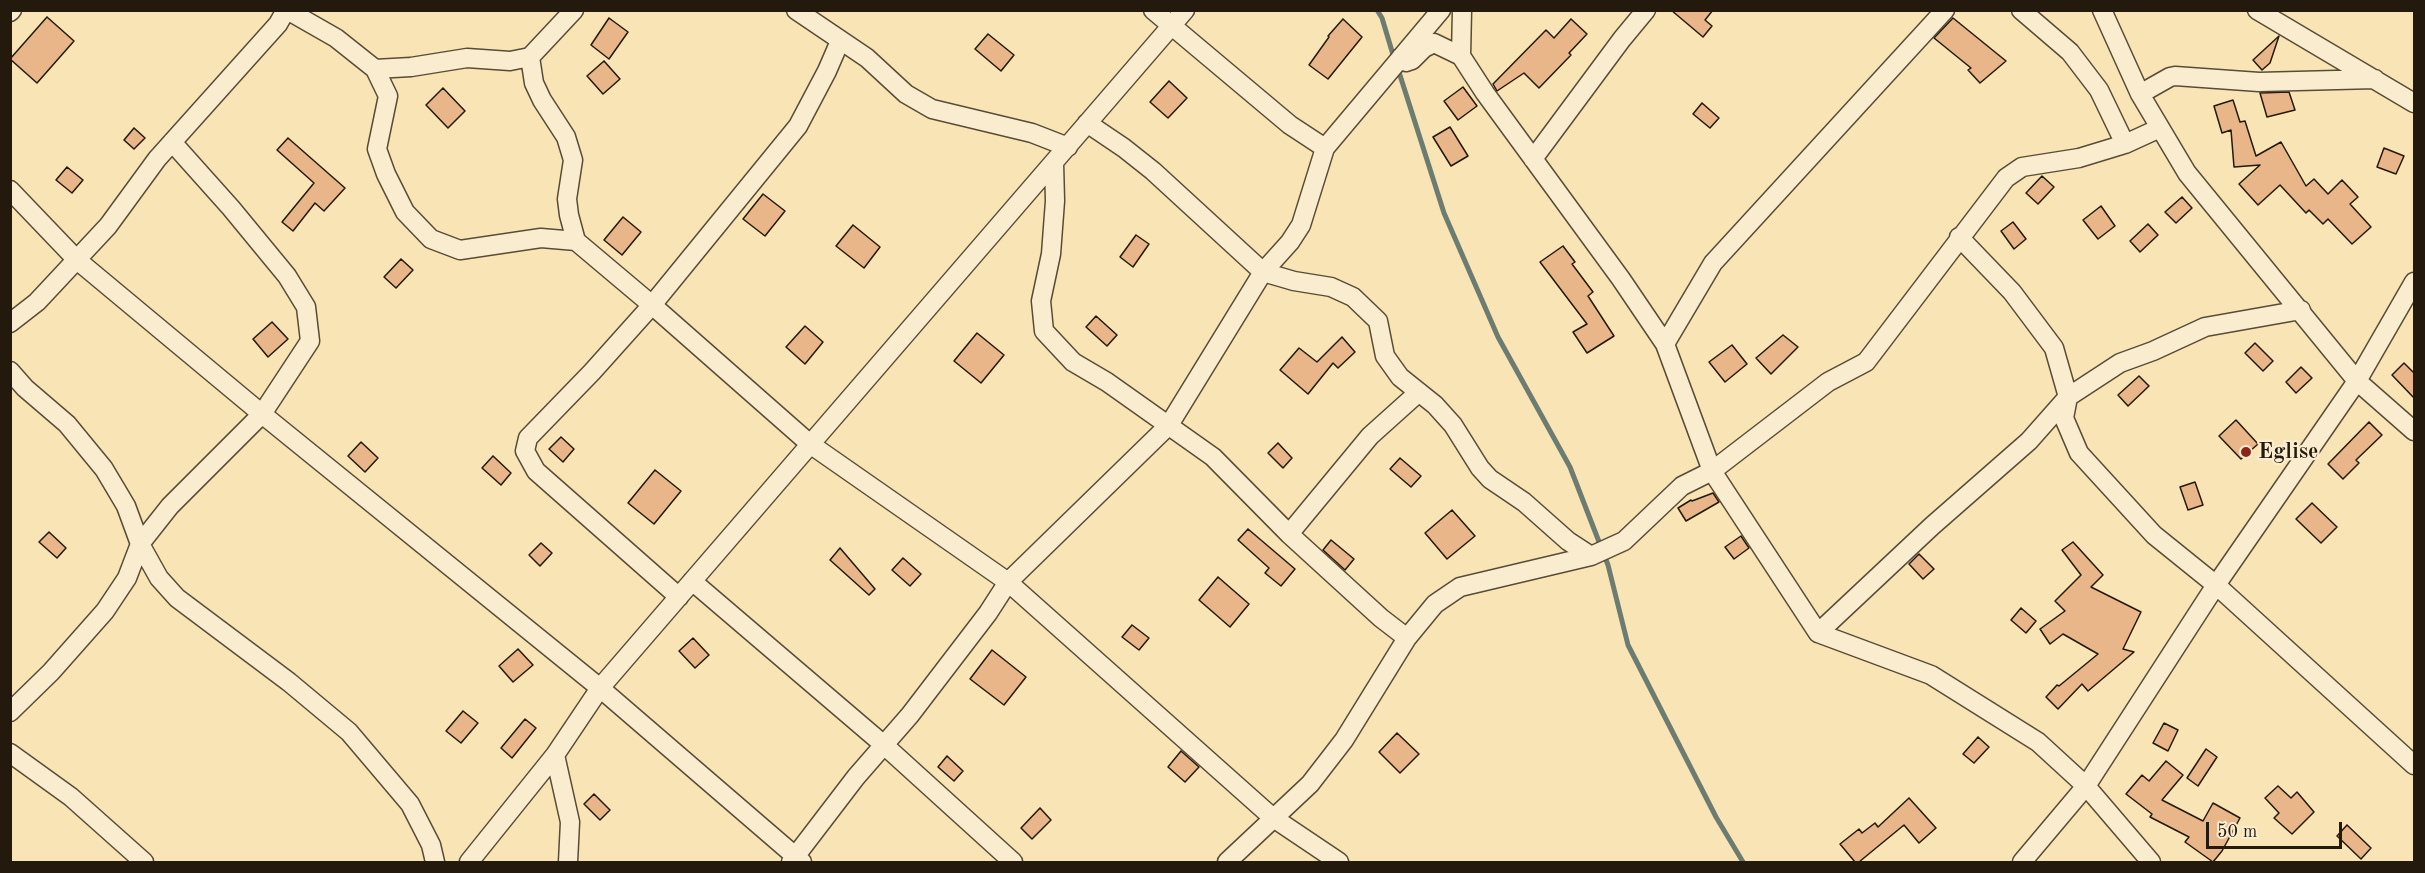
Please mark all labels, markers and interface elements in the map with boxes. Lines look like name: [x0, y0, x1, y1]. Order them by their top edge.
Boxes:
place label: Eglise: [2258, 439, 2318, 465]
marker: Eglise: [2239, 445, 2253, 459]
scale bar: [2209, 810, 2346, 848]
text: 50 m: [2217, 823, 2257, 841]

